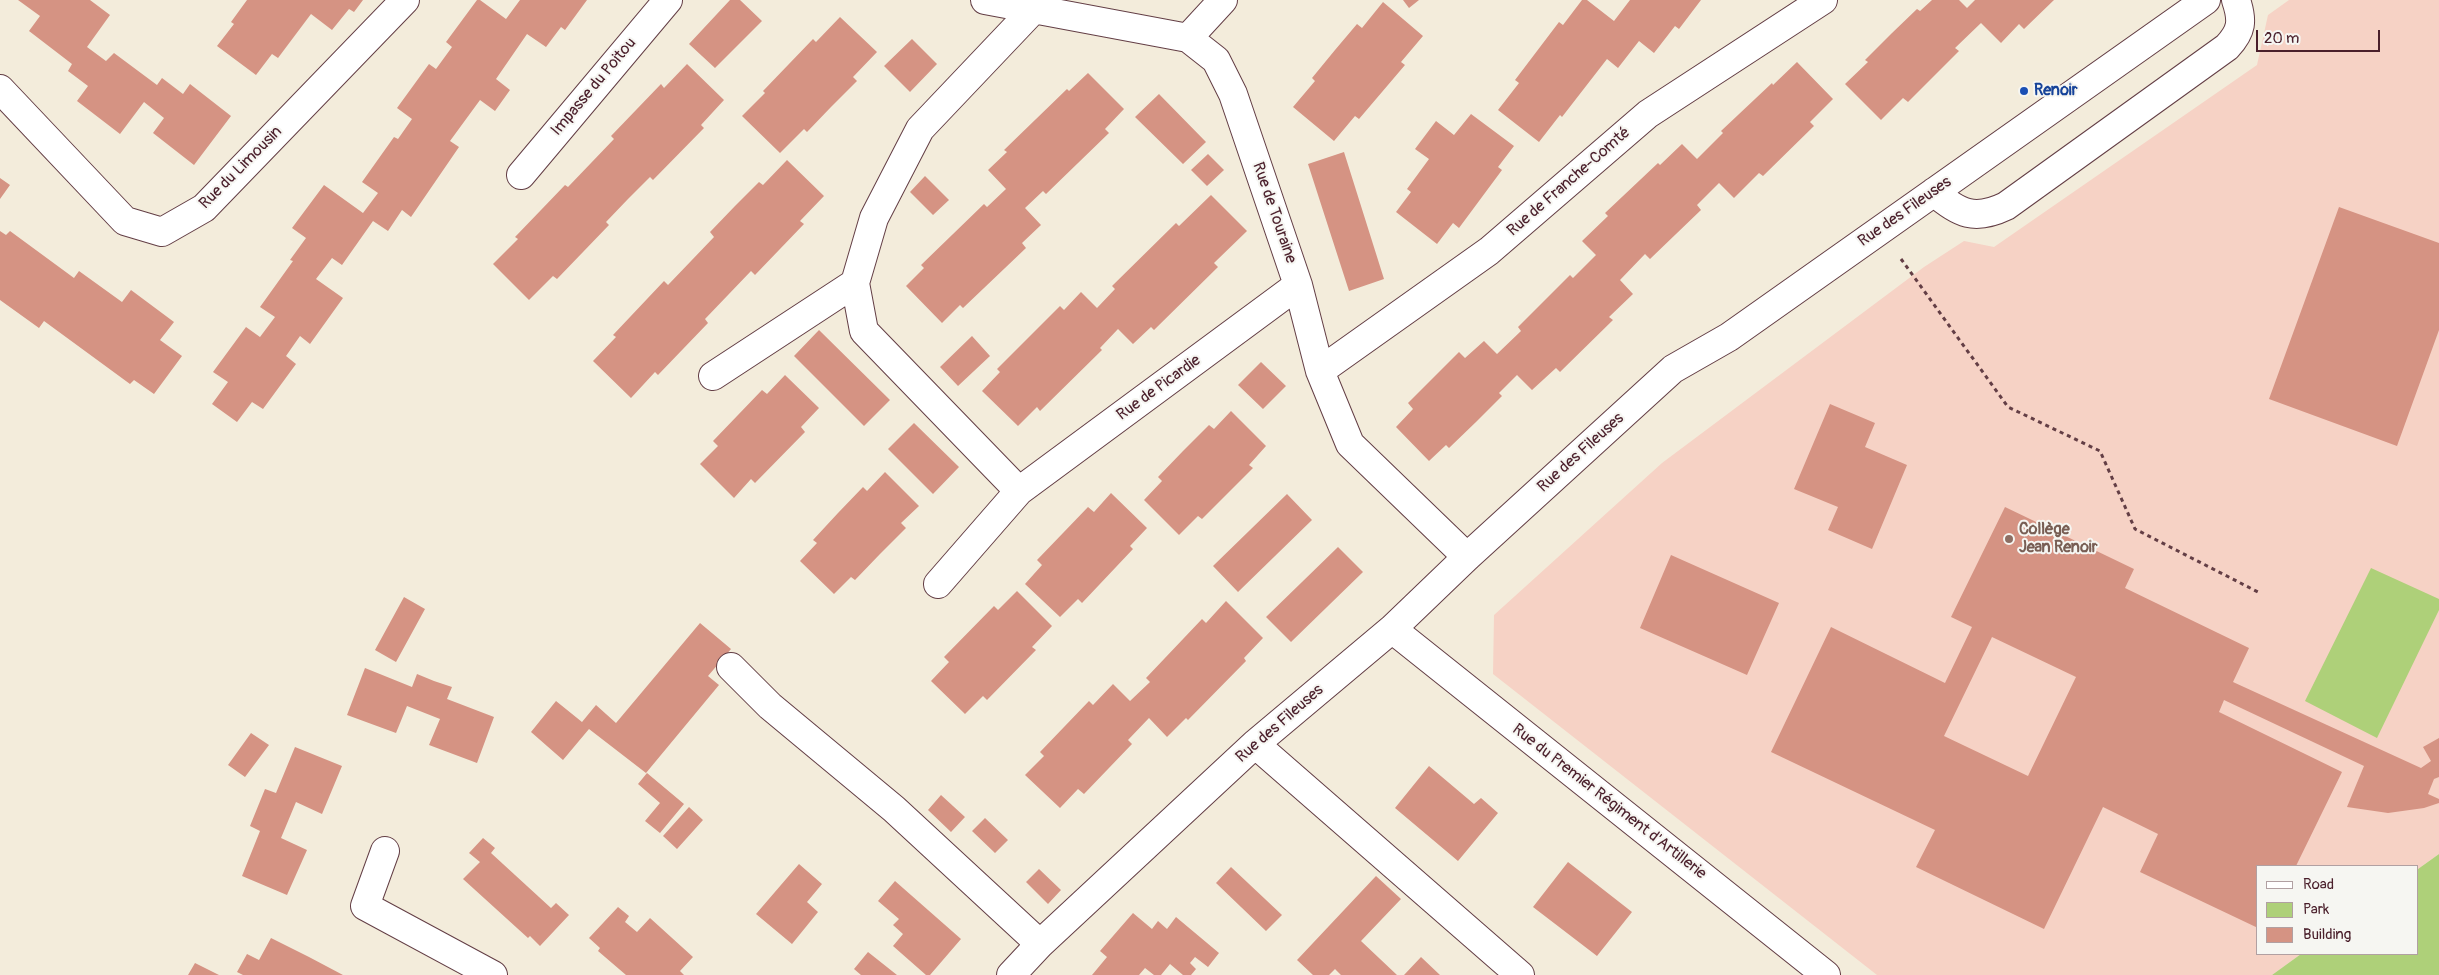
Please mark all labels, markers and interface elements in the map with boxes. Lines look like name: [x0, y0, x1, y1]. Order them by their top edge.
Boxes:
scale bar: [2259, 20, 2383, 52]
text: 20 m: [2264, 29, 2299, 48]
street label: Impasse du Poitou: [547, 34, 641, 140]
place label: Renoir: [2034, 81, 2077, 101]
marker: Renoir: [2018, 85, 2030, 97]
street label: Rue du Limousin: [196, 123, 286, 213]
street label: Rue de Franche-Comté: [1504, 123, 1634, 241]
street label: Rue de Touraine: [1248, 160, 1300, 266]
street label: Rue des Fileuses: [1855, 173, 1955, 251]
street label: Rue de Picardie: [1113, 351, 1205, 425]
street label: Rue des Fileuses: [1534, 409, 1628, 497]
place label: Collège Jean Renoir: [2019, 520, 2097, 558]
marker: Collège Jean Renoir: [2003, 533, 2015, 545]
street label: Rue des Fileuses: [1232, 681, 1328, 767]
street label: Rue du Premier Régiment d'Artillerie: [1508, 720, 1710, 884]
legend: [2256, 865, 2419, 955]
text: Road: [2303, 875, 2334, 894]
text: Park: [2303, 900, 2329, 919]
text: Building: [2303, 925, 2351, 944]

